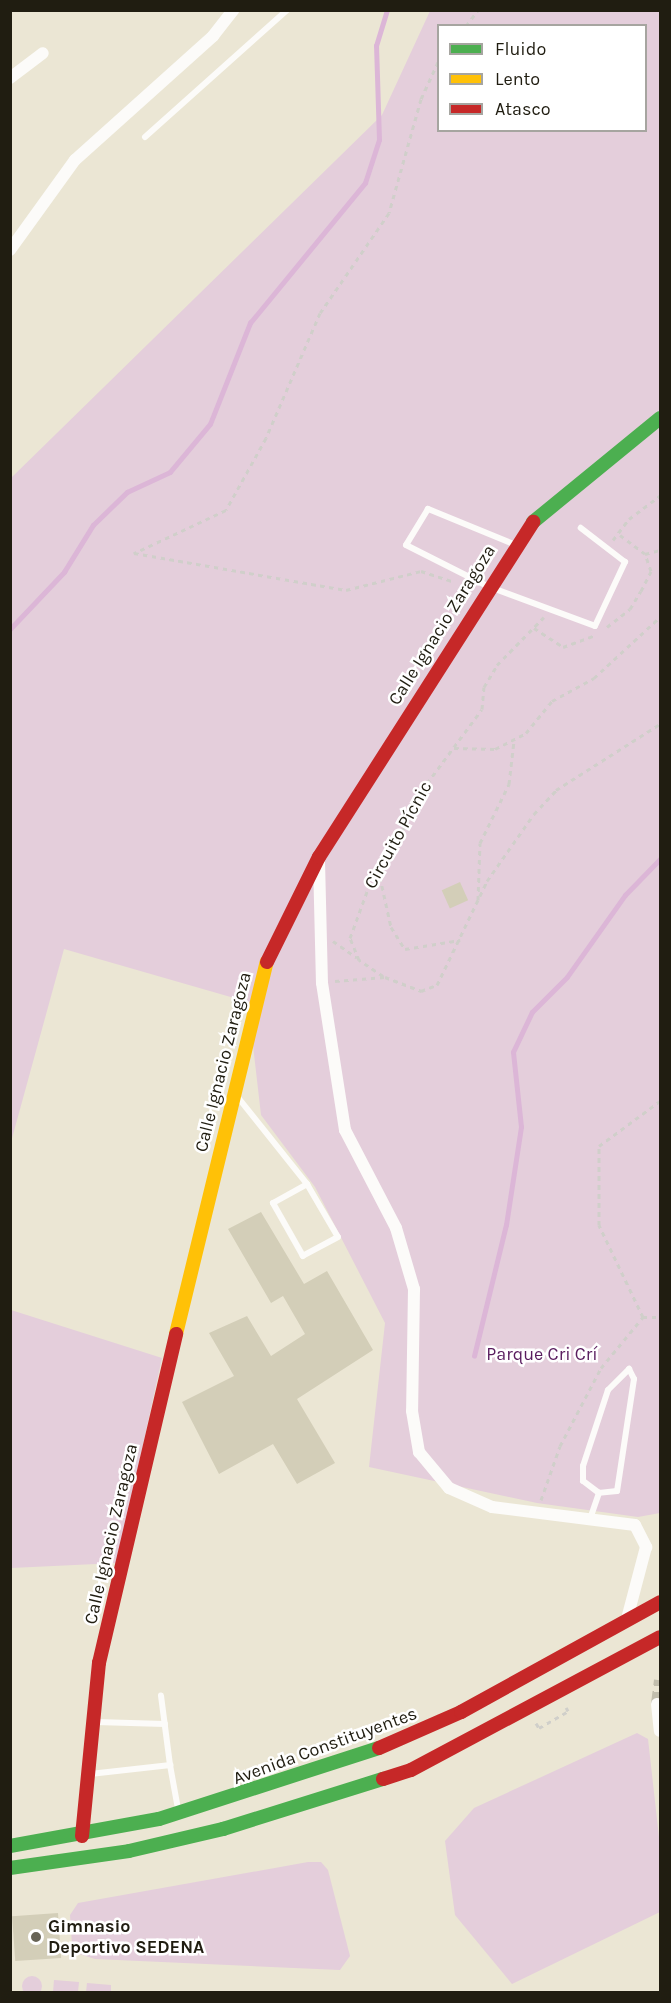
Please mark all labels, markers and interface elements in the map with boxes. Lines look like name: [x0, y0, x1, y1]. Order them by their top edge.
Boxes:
legend: [437, 24, 647, 132]
text: Fluido: [495, 38, 546, 60]
text: Lento: [495, 68, 540, 90]
text: Atasco: [495, 98, 551, 120]
street label: Calle Ignacio Zaragoza: [384, 541, 500, 709]
street label: Circuito Pícnic: [360, 778, 436, 892]
street label: Calle Ignacio Zaragoza: [190, 970, 256, 1154]
park label: Parque Cri Crí: [486, 1343, 598, 1365]
street label: Calle Ignacio Zaragoza: [80, 1442, 142, 1626]
street label: Avenida Constituyentes: [230, 1703, 420, 1789]
place label: Gimnasio Deportivo SEDENA: [48, 1916, 204, 1958]
marker: Gimnasio Deportivo SEDENA: [29, 1930, 43, 1944]

